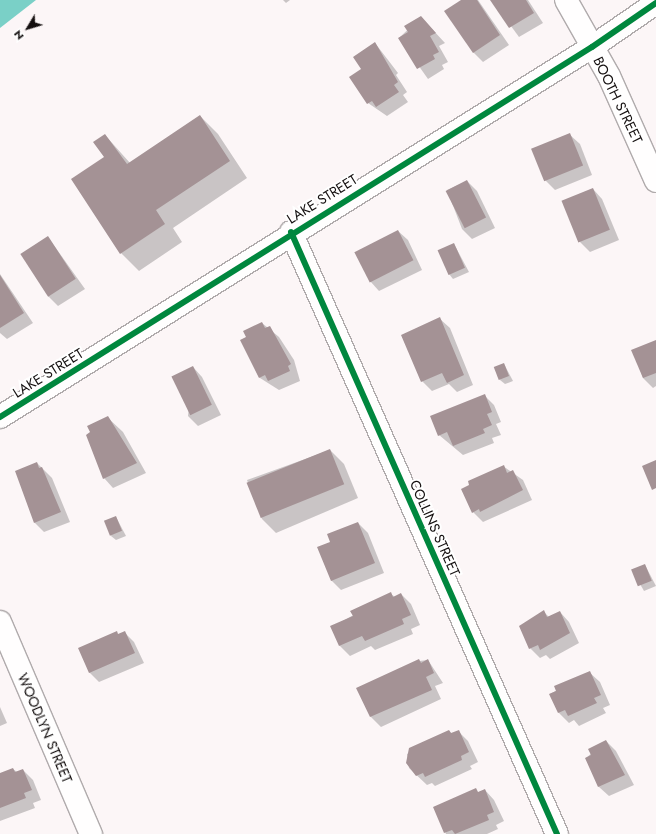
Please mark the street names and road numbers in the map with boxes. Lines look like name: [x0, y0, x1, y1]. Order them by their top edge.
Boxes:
street label: BOOTH STREET: [590, 54, 646, 146]
street label: LAKE STREET: [284, 171, 360, 227]
street label: LAKE STREET: [10, 345, 86, 401]
street label: COLLINS STREET: [406, 477, 464, 579]
street label: WOODLYN STREET: [14, 671, 76, 785]

